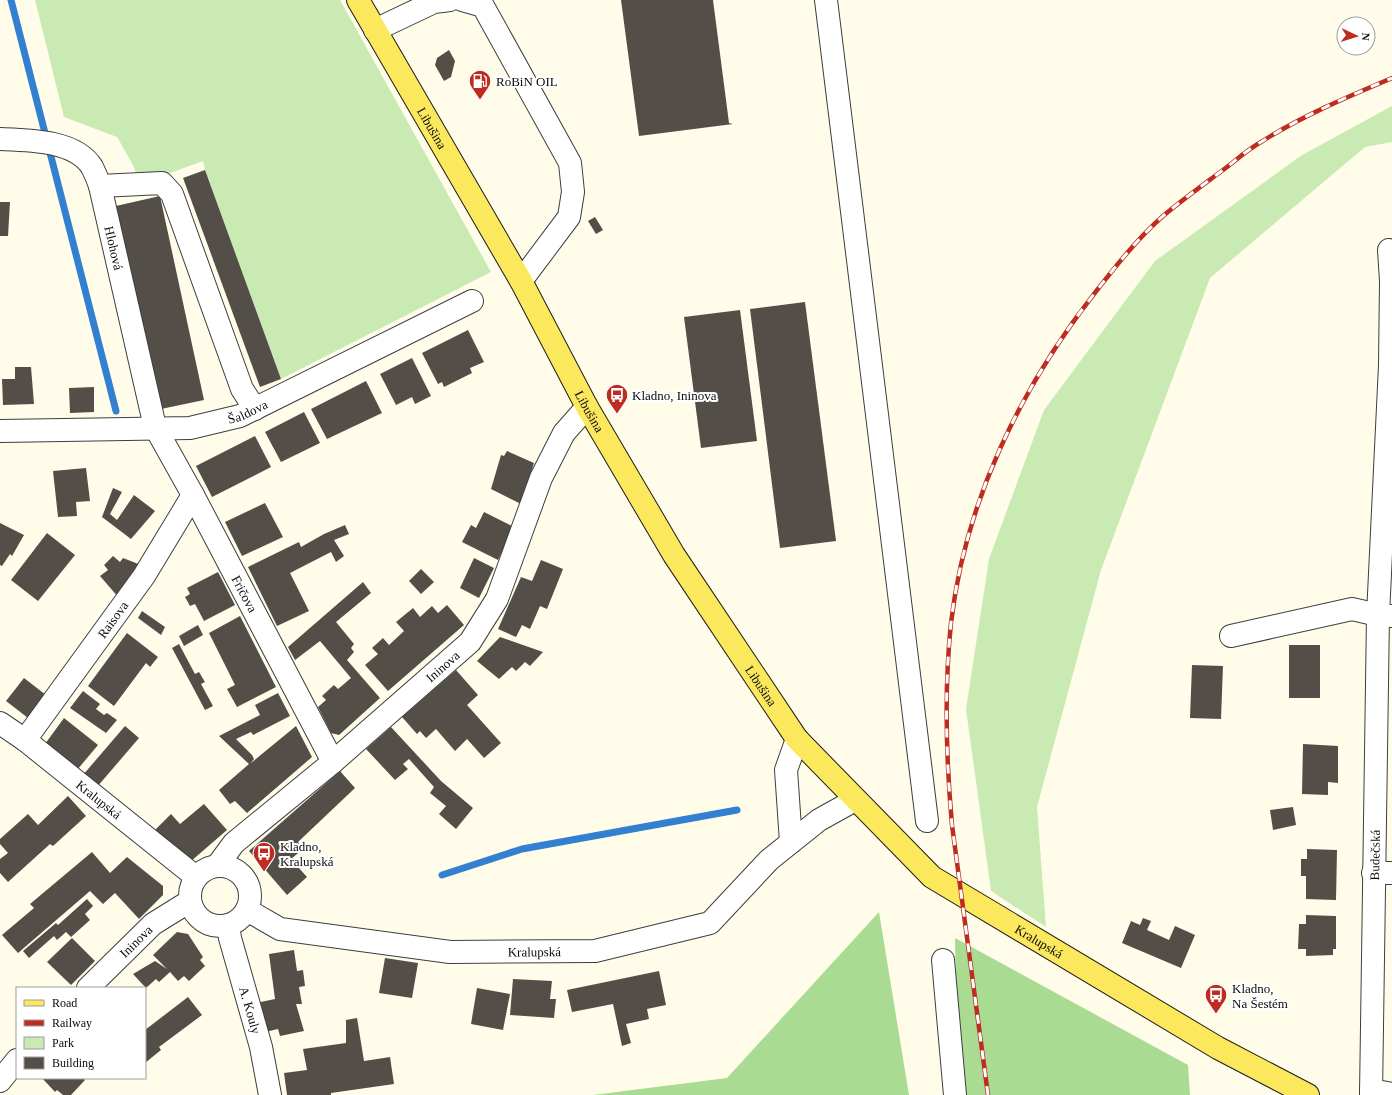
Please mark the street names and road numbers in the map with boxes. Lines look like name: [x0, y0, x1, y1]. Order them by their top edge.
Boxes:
street label: Libušina: [414, 105, 450, 152]
street label: Hlohová: [101, 225, 126, 272]
street label: Libušina: [572, 388, 607, 435]
street label: Šaldova: [226, 397, 270, 427]
street label: Fričova: [228, 573, 260, 615]
street label: Raisova: [95, 598, 131, 641]
street label: Ininova: [423, 648, 463, 685]
street label: Libušina: [742, 663, 780, 709]
street label: Kralupská: [73, 777, 124, 822]
street label: Budečská: [1367, 829, 1383, 880]
street label: Kralupská: [1012, 921, 1066, 962]
street label: Ininova: [117, 922, 156, 961]
street label: Kralupská: [508, 944, 561, 960]
street label: A. Kouly: [236, 985, 264, 1036]

